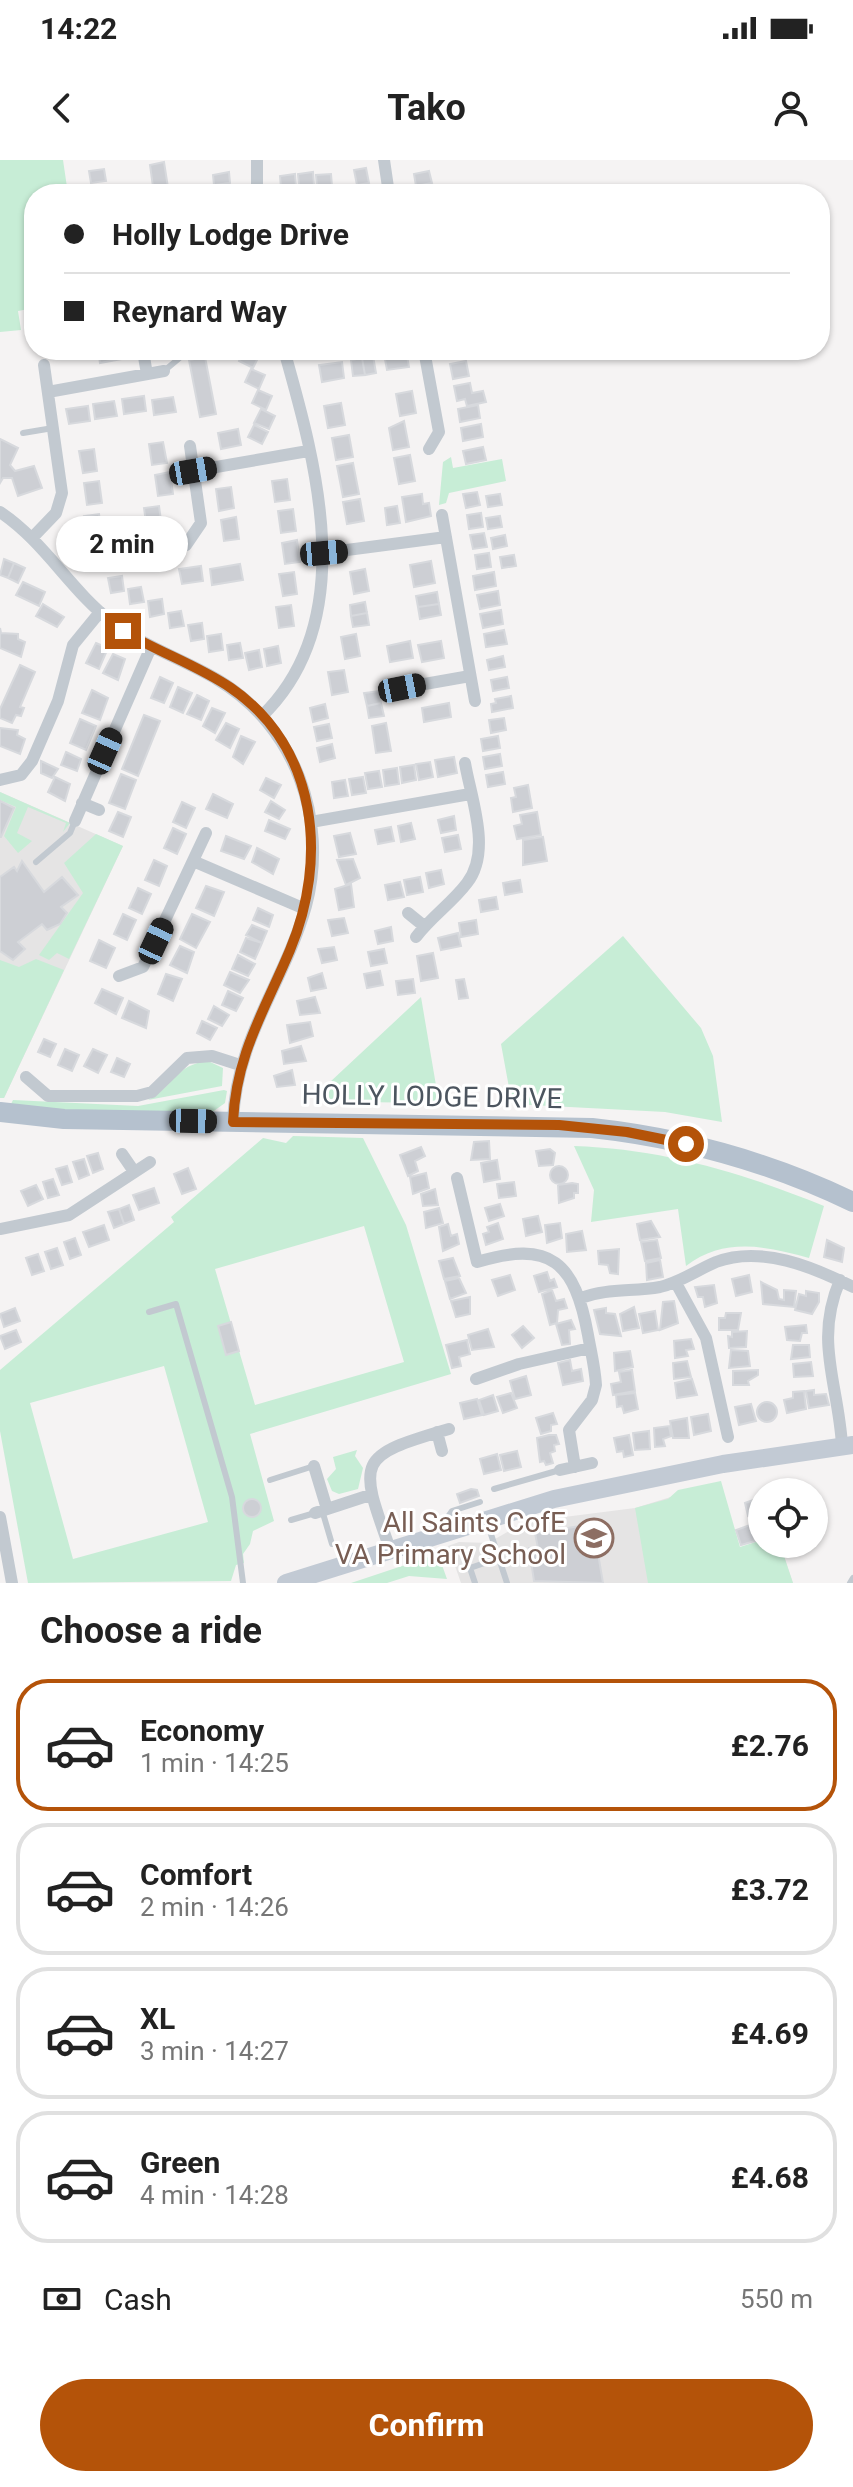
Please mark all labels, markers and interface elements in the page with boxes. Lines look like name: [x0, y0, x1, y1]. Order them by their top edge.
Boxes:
text: 14:22: [40, 11, 117, 46]
icon: back: [40, 86, 84, 130]
icon: person: [769, 86, 813, 130]
text: Tako: [387, 87, 466, 129]
text: Holly Lodge Drive: [112, 217, 349, 252]
text: Reynard Way: [112, 294, 287, 329]
car: [167, 455, 219, 487]
callout: 2 min: [57, 515, 189, 571]
text: 2 min: [89, 529, 155, 559]
car: [299, 539, 349, 567]
route end: [105, 613, 141, 649]
car: [376, 672, 428, 704]
car: [84, 724, 126, 778]
car: [135, 914, 177, 968]
street label: HOLLY LODGE DRIVE: [301, 1078, 563, 1115]
car: [169, 1109, 217, 1133]
route start: [668, 1126, 704, 1162]
map controls: [748, 1478, 828, 1558]
button: locate: [748, 1478, 828, 1558]
place label: All Saints CofE VA Primary School: [335, 1506, 566, 1571]
school or university icon: All Saints CofE VA Primary School: [573, 1517, 615, 1559]
text: Choose a ride: [40, 1610, 262, 1652]
icon: car: [44, 1709, 116, 1781]
text: Economy: [140, 1713, 264, 1748]
text: £2.76: [731, 1728, 809, 1763]
text: 1 min · 14:25: [140, 1748, 289, 1778]
icon: car: [44, 1853, 116, 1925]
text: Comfort: [140, 1857, 252, 1892]
text: £3.72: [731, 1872, 809, 1907]
text: 2 min · 14:26: [140, 1892, 289, 1922]
icon: car: [44, 1997, 116, 2069]
text: XL: [140, 2001, 175, 2036]
text: £4.69: [731, 2016, 809, 2051]
text: 3 min · 14:27: [140, 2036, 289, 2066]
icon: car: [44, 2141, 116, 2213]
text: Green: [140, 2145, 220, 2180]
text: £4.68: [731, 2160, 809, 2195]
text: 4 min · 14:28: [140, 2180, 289, 2210]
icon: cash: [40, 2277, 84, 2321]
text: Cash: [104, 2282, 172, 2317]
text: 550 m: [740, 2284, 813, 2314]
button: Confirm: [40, 2379, 813, 2471]

